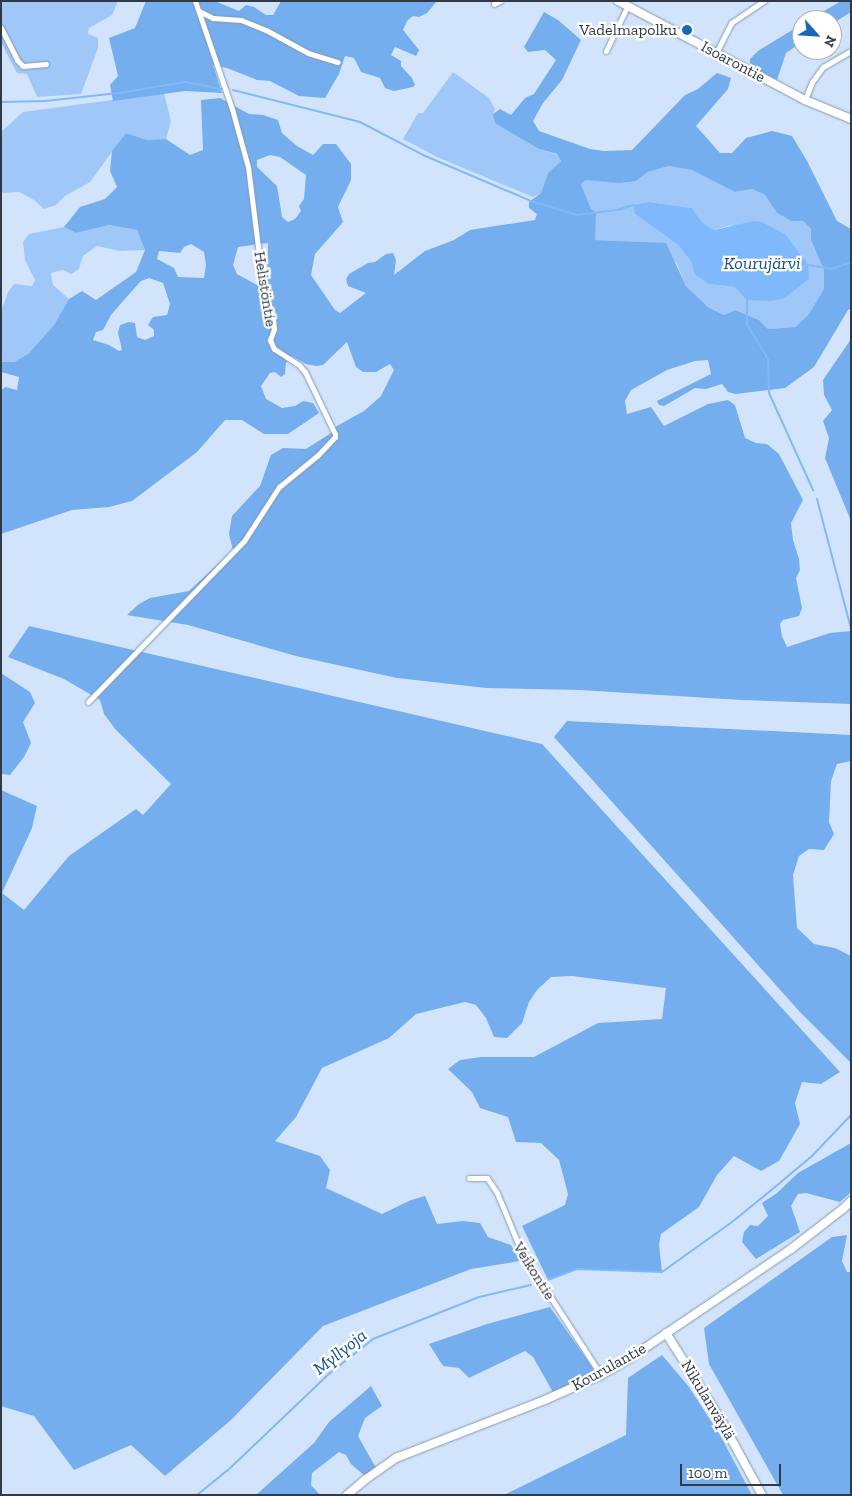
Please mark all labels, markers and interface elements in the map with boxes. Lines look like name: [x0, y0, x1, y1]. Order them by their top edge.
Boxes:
north arrow: [792, 10, 842, 60]
place label: Vadelmapolku: [579, 20, 677, 40]
marker: Vadelmapolku: [681, 24, 693, 36]
text: N: [820, 33, 840, 50]
street label: Isoarontie: [698, 37, 768, 87]
street label: Helistöntie: [250, 250, 280, 328]
water label: Kourujärvi: [723, 252, 801, 274]
street label: Veikontie: [509, 1238, 559, 1304]
water label: Myllyoja: [309, 1324, 371, 1380]
street label: Kourulantie: [569, 1339, 649, 1395]
street label: Nikulanväylä: [677, 1357, 739, 1443]
scale bar: [682, 1454, 783, 1486]
text: 100 m: [688, 1464, 727, 1482]

